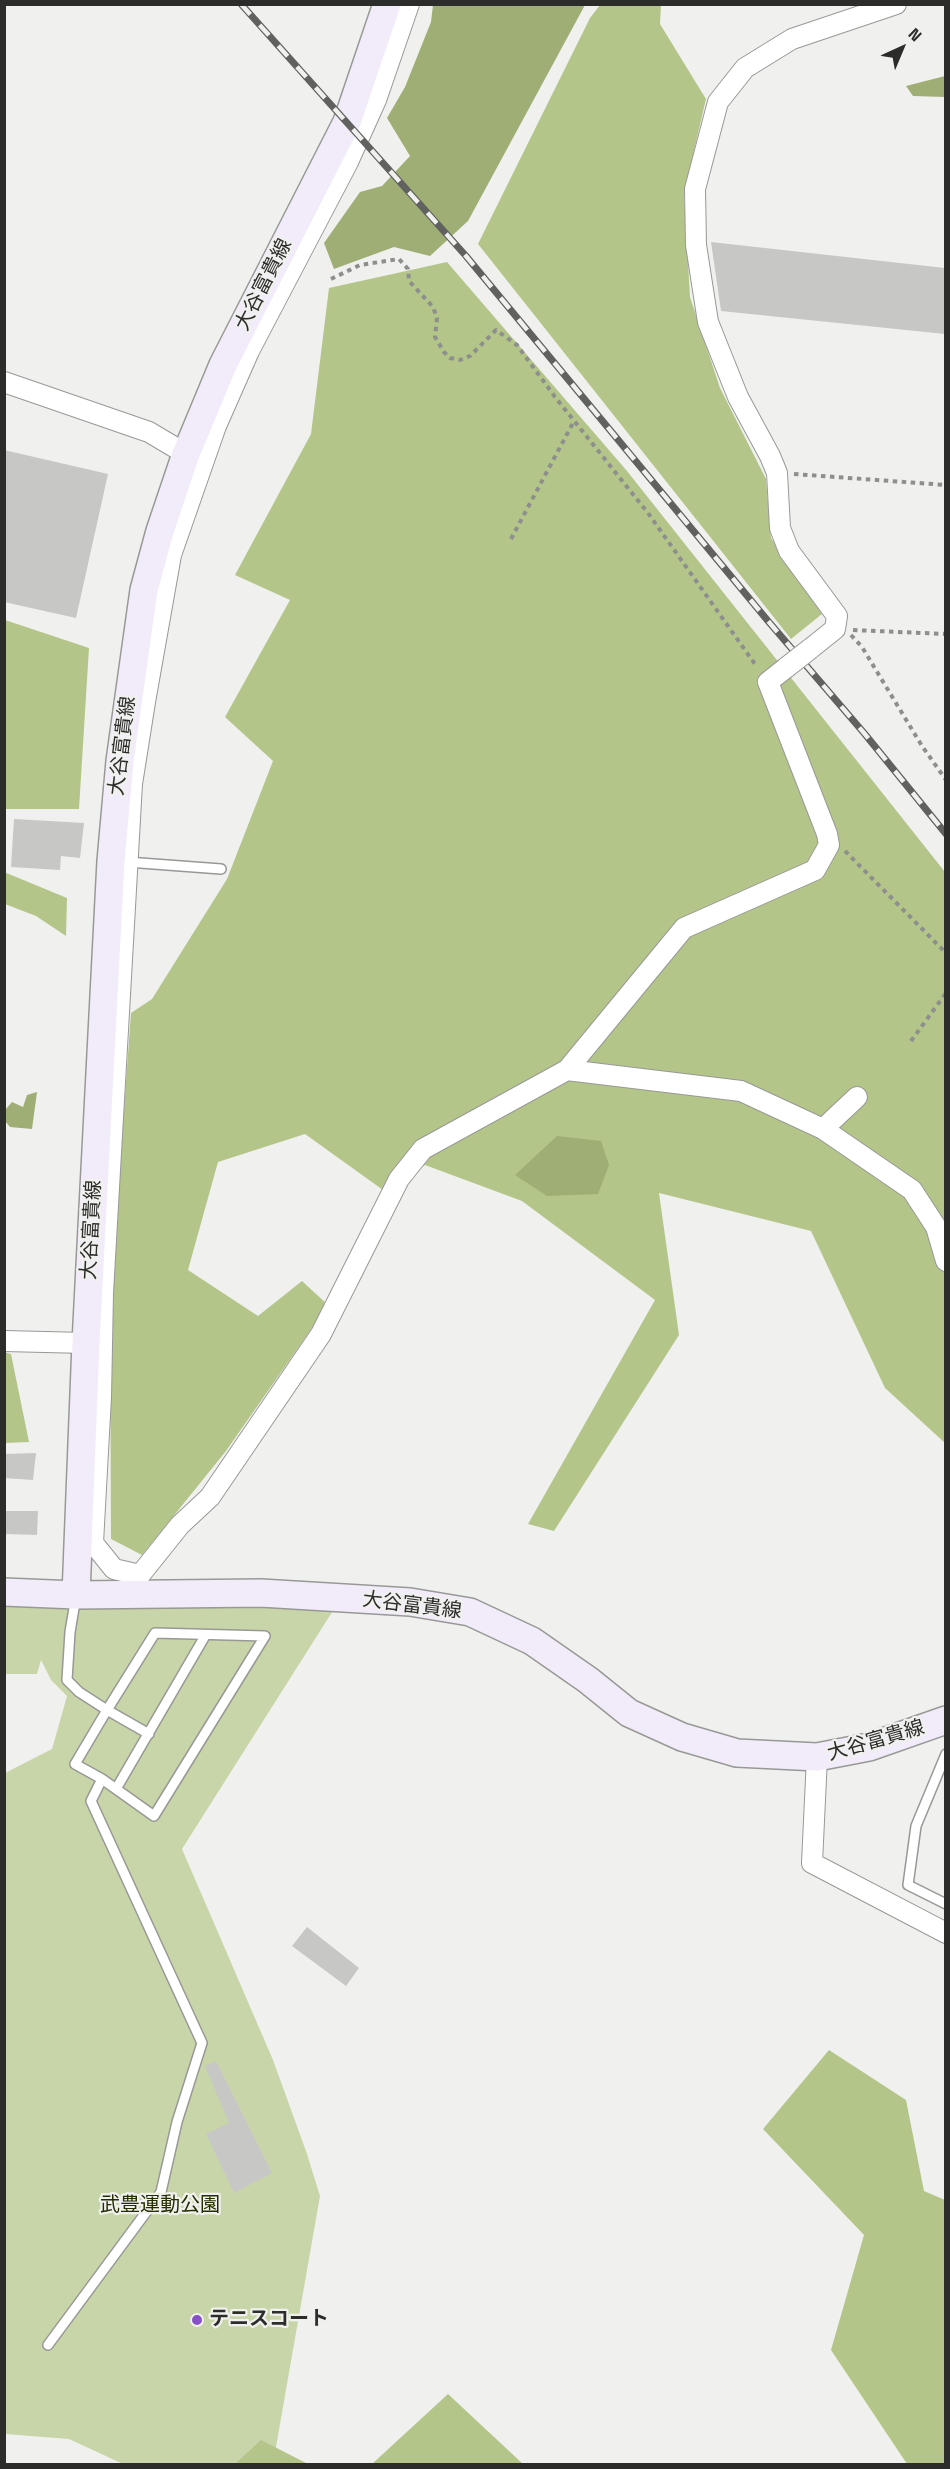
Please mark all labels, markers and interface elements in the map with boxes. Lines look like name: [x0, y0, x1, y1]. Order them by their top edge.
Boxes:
north arrow: [872, 18, 932, 78]
text: N: [904, 23, 926, 46]
street label: 大谷富貴線: [231, 235, 297, 335]
street label: 大谷富貴線: [105, 695, 141, 797]
street label: 大谷富貴線: [77, 1179, 107, 1281]
street label: 大谷富貴線: [361, 1588, 463, 1624]
street label: 大谷富貴線: [825, 1716, 927, 1766]
park label: 武豊運動公園: [100, 2194, 220, 2218]
place label: テニスコート: [209, 2308, 329, 2332]
marker: テニスコート: [190, 2313, 204, 2327]

